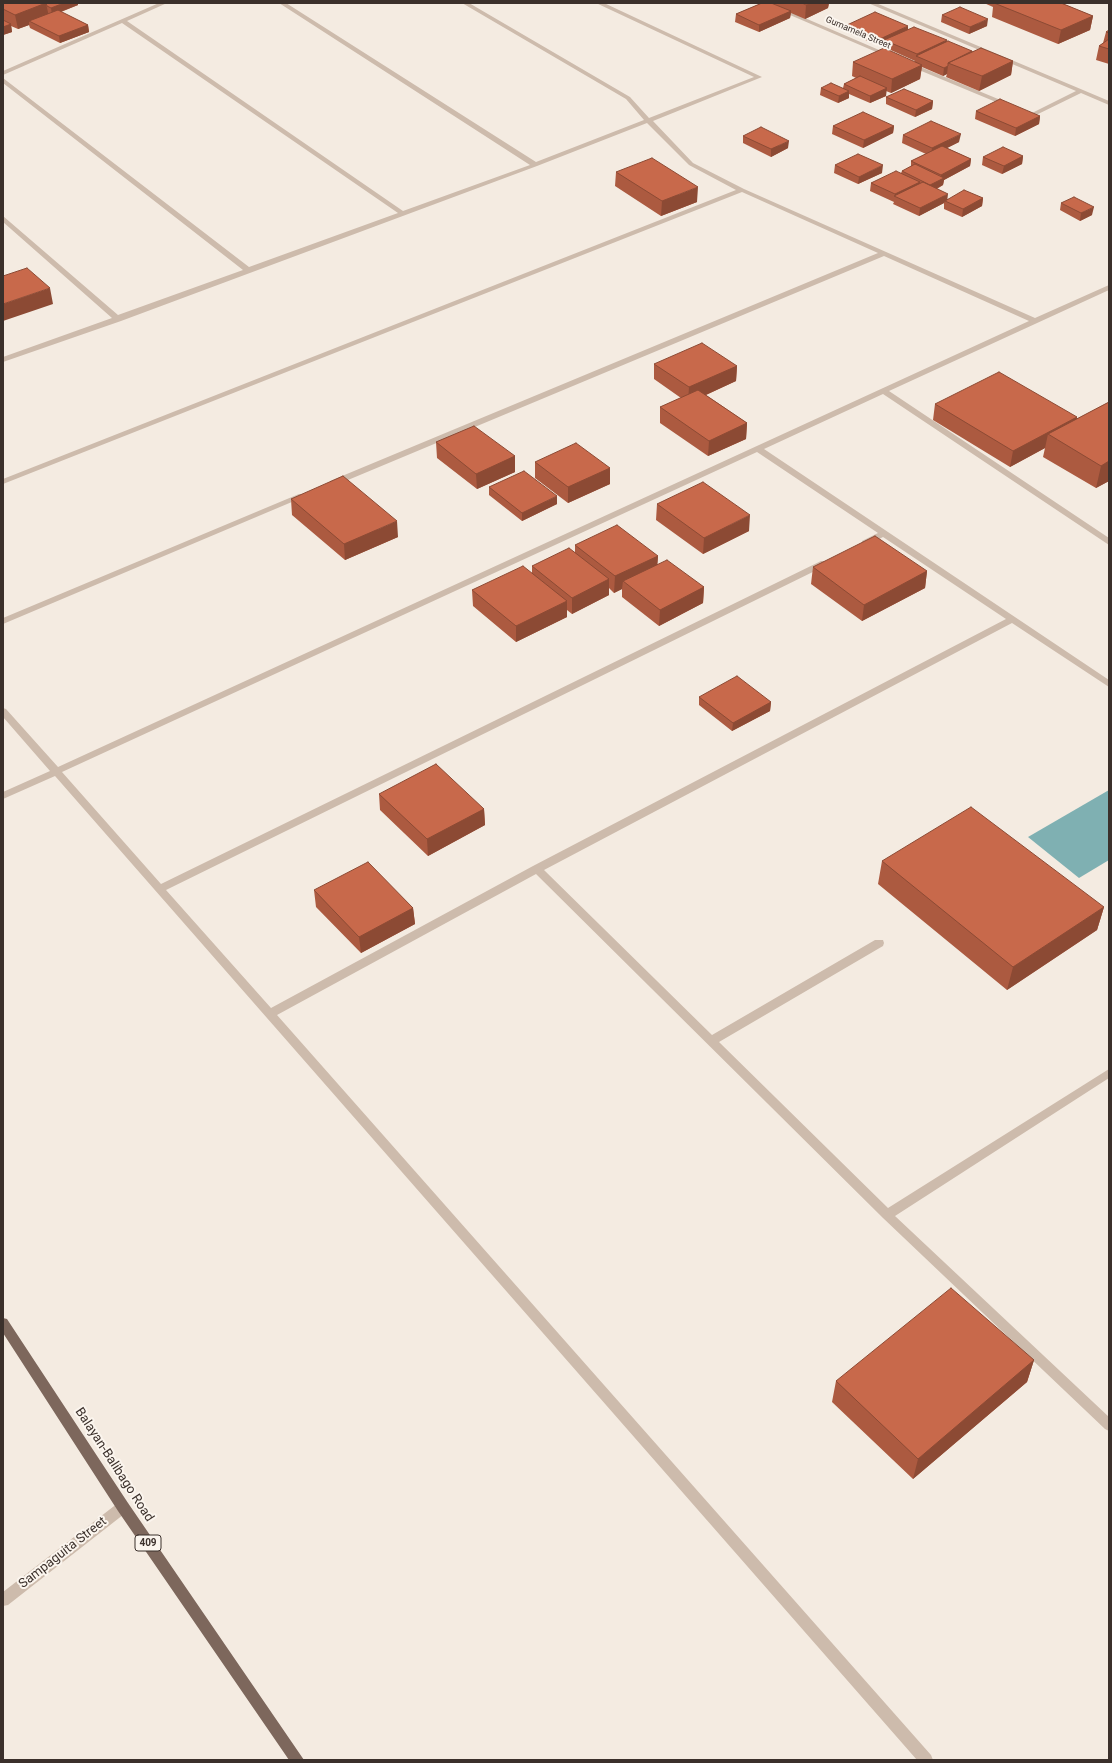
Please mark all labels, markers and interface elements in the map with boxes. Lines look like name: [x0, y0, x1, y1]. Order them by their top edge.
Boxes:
street label: Gumamela Street: [824, 14, 892, 52]
street label: Balayan-Balibago Road: [71, 1405, 157, 1525]
street label: Sampaguita Street: [16, 1514, 110, 1592]
road number: 409: [135, 1535, 161, 1551]

